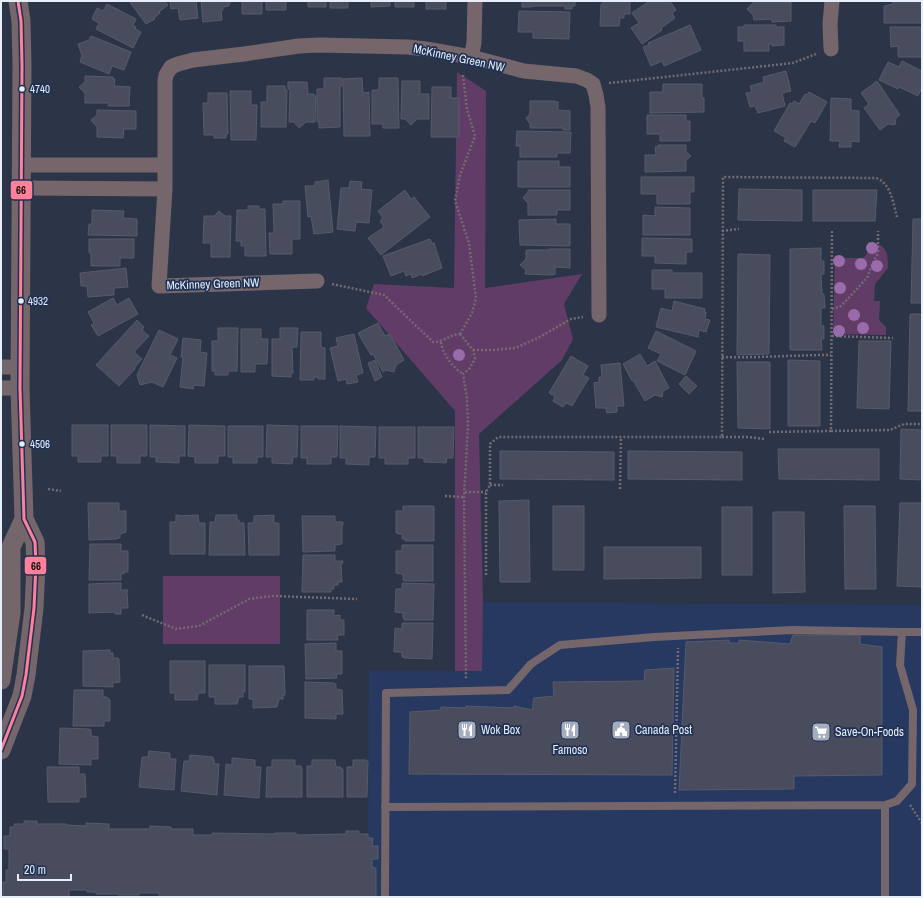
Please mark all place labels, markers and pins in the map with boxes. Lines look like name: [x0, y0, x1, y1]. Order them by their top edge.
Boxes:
place label: 4740: [30, 82, 50, 96]
marker: 4740: [17, 84, 27, 94]
place label: 4932: [28, 294, 48, 308]
marker: 4932: [16, 296, 26, 306]
place label: 4506: [30, 437, 50, 451]
marker: 4506: [17, 439, 27, 449]
restaurant icon: Wok Box: [456, 719, 478, 741]
restaurant icon: Famoso: [559, 719, 581, 741]
public building icon: Canada Post: [610, 719, 632, 741]
supermarket icon: Save-On-Foods: [810, 721, 832, 743]
place label: Wok Box: [481, 722, 520, 738]
place label: Canada Post: [635, 722, 692, 738]
place label: Save-On-Foods: [835, 724, 904, 740]
place label: Famoso: [552, 742, 588, 758]

